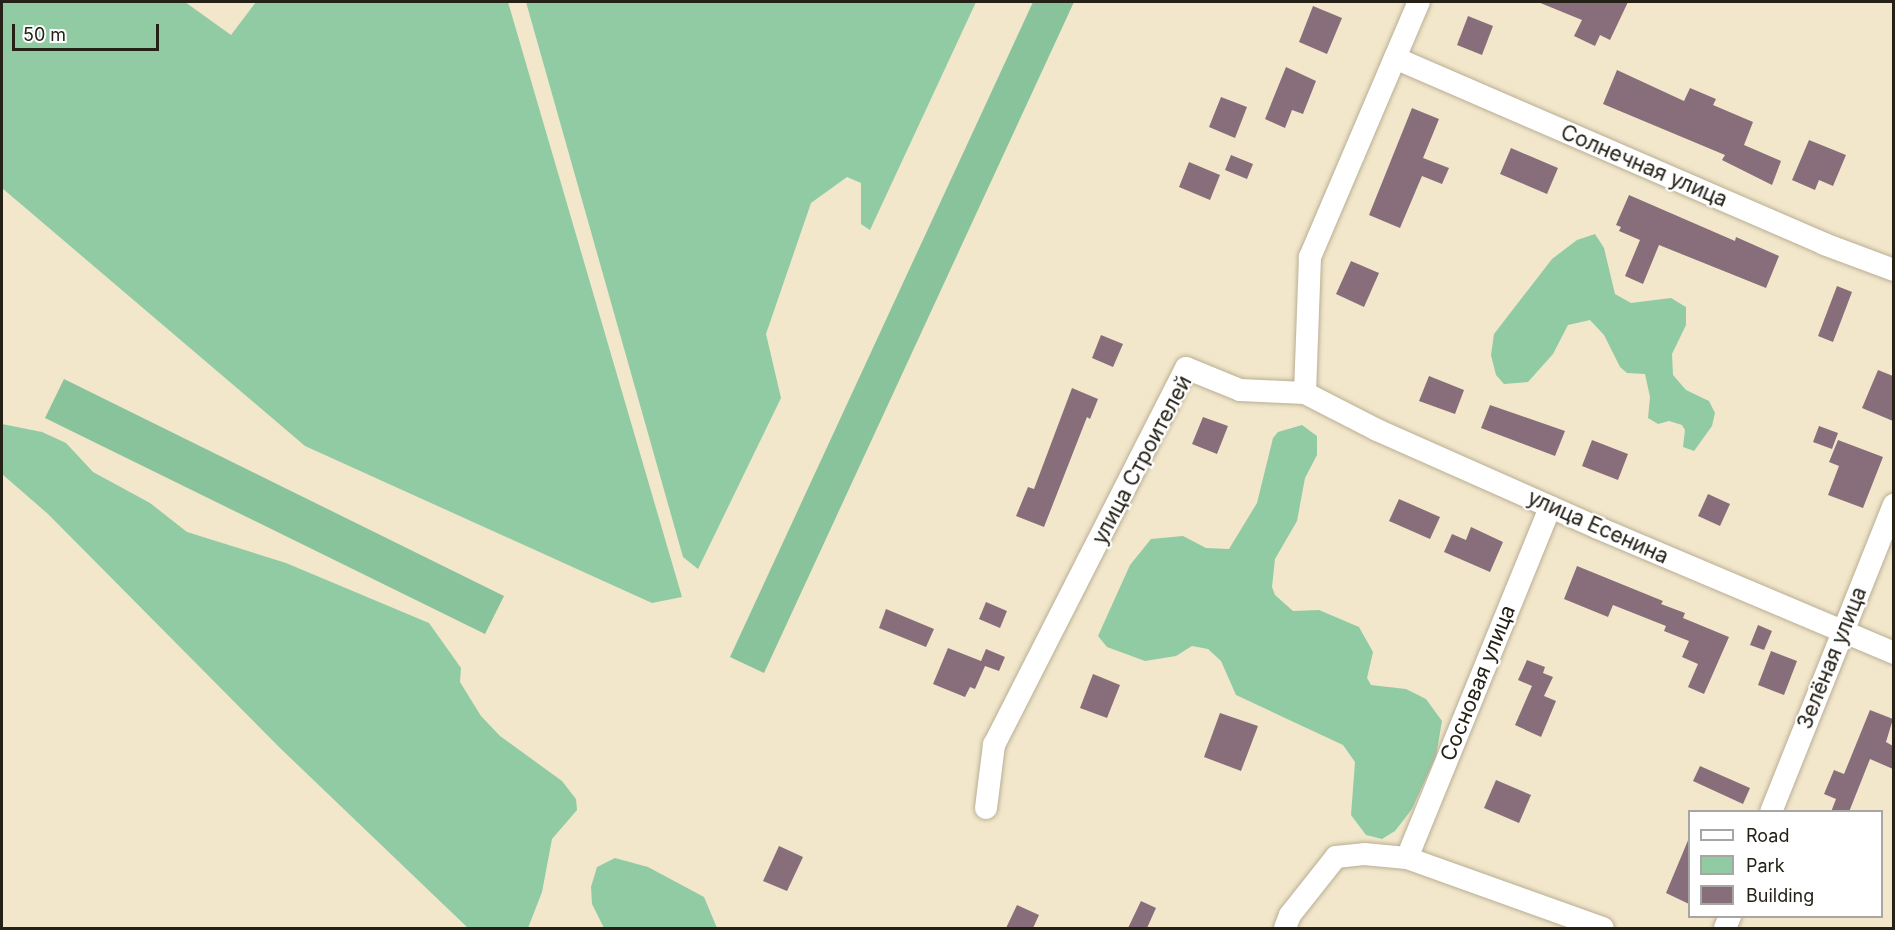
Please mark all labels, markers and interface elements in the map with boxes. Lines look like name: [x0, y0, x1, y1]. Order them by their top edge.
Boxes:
scale bar: [15, 12, 162, 50]
text: 50 m: [23, 24, 66, 45]
street label: Солнечная улица: [1557, 120, 1731, 212]
street label: улица Строителей: [1087, 371, 1197, 549]
street label: улица Есенина: [1524, 485, 1672, 569]
street label: Зелёная улица: [1792, 583, 1872, 733]
street label: Сосновая улица: [1435, 601, 1521, 765]
legend: [1688, 810, 1883, 918]
text: Road: [1746, 825, 1789, 846]
text: Park: [1746, 855, 1785, 876]
text: Building: [1746, 885, 1814, 906]

